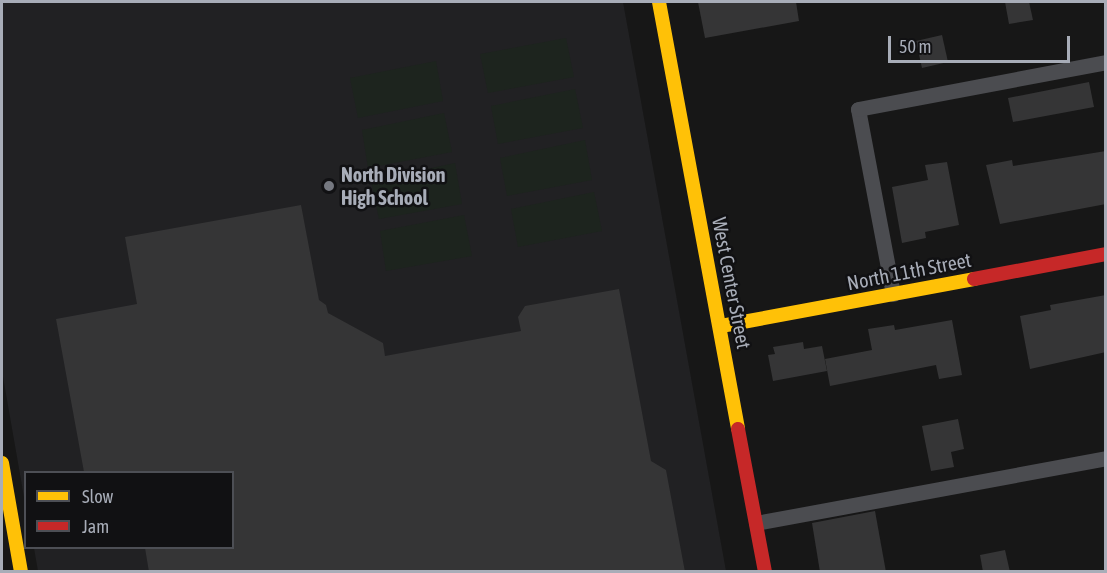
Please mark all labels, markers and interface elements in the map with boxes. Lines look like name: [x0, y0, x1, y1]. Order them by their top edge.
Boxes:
scale bar: [891, 24, 1072, 62]
text: 50 m: [899, 36, 931, 57]
place label: North Division High School: [341, 162, 445, 209]
marker: North Division High School: [322, 179, 336, 193]
street label: West Center Street: [707, 215, 757, 351]
street label: North 11th Street: [845, 247, 973, 295]
legend: [24, 471, 234, 549]
text: Slow: [82, 486, 113, 507]
text: Jam: [82, 516, 109, 537]

